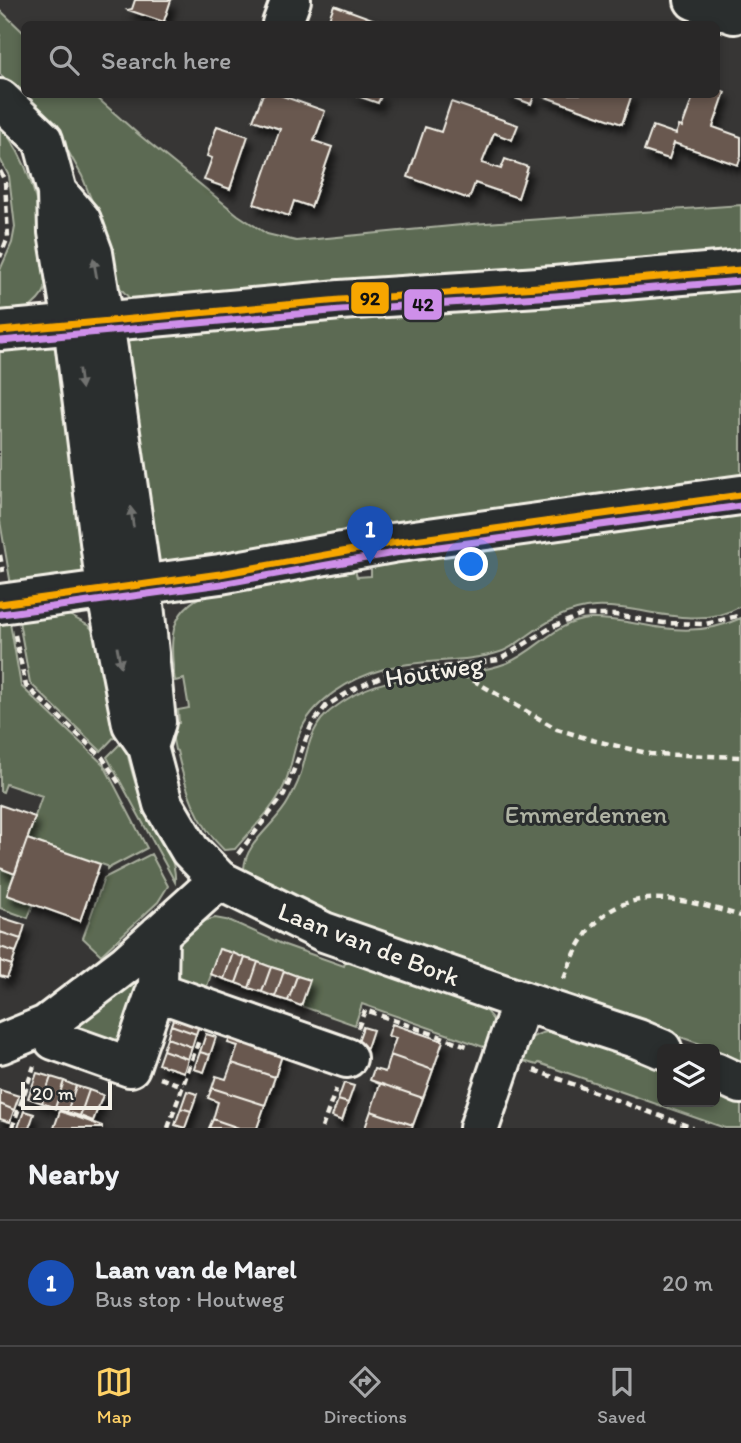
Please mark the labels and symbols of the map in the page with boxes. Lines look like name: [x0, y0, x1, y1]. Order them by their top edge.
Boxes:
one-way arrow: [89, 257, 100, 279]
line badge: 92: [350, 281, 390, 315]
text: 92: [360, 287, 380, 310]
line badge: 42: [403, 288, 443, 321]
text: 42: [412, 293, 434, 316]
one-way arrow: [74, 368, 85, 390]
one-way arrow: [126, 506, 137, 528]
pin: 1: [347, 506, 393, 564]
your location: [454, 547, 488, 581]
one-way arrow: [114, 646, 125, 668]
street label: Houtweg: [383, 647, 486, 695]
park label: Emmerdennen: [505, 798, 668, 830]
street label: Laan van de Bork: [274, 895, 465, 994]
scale bar: [21, 1079, 112, 1111]

